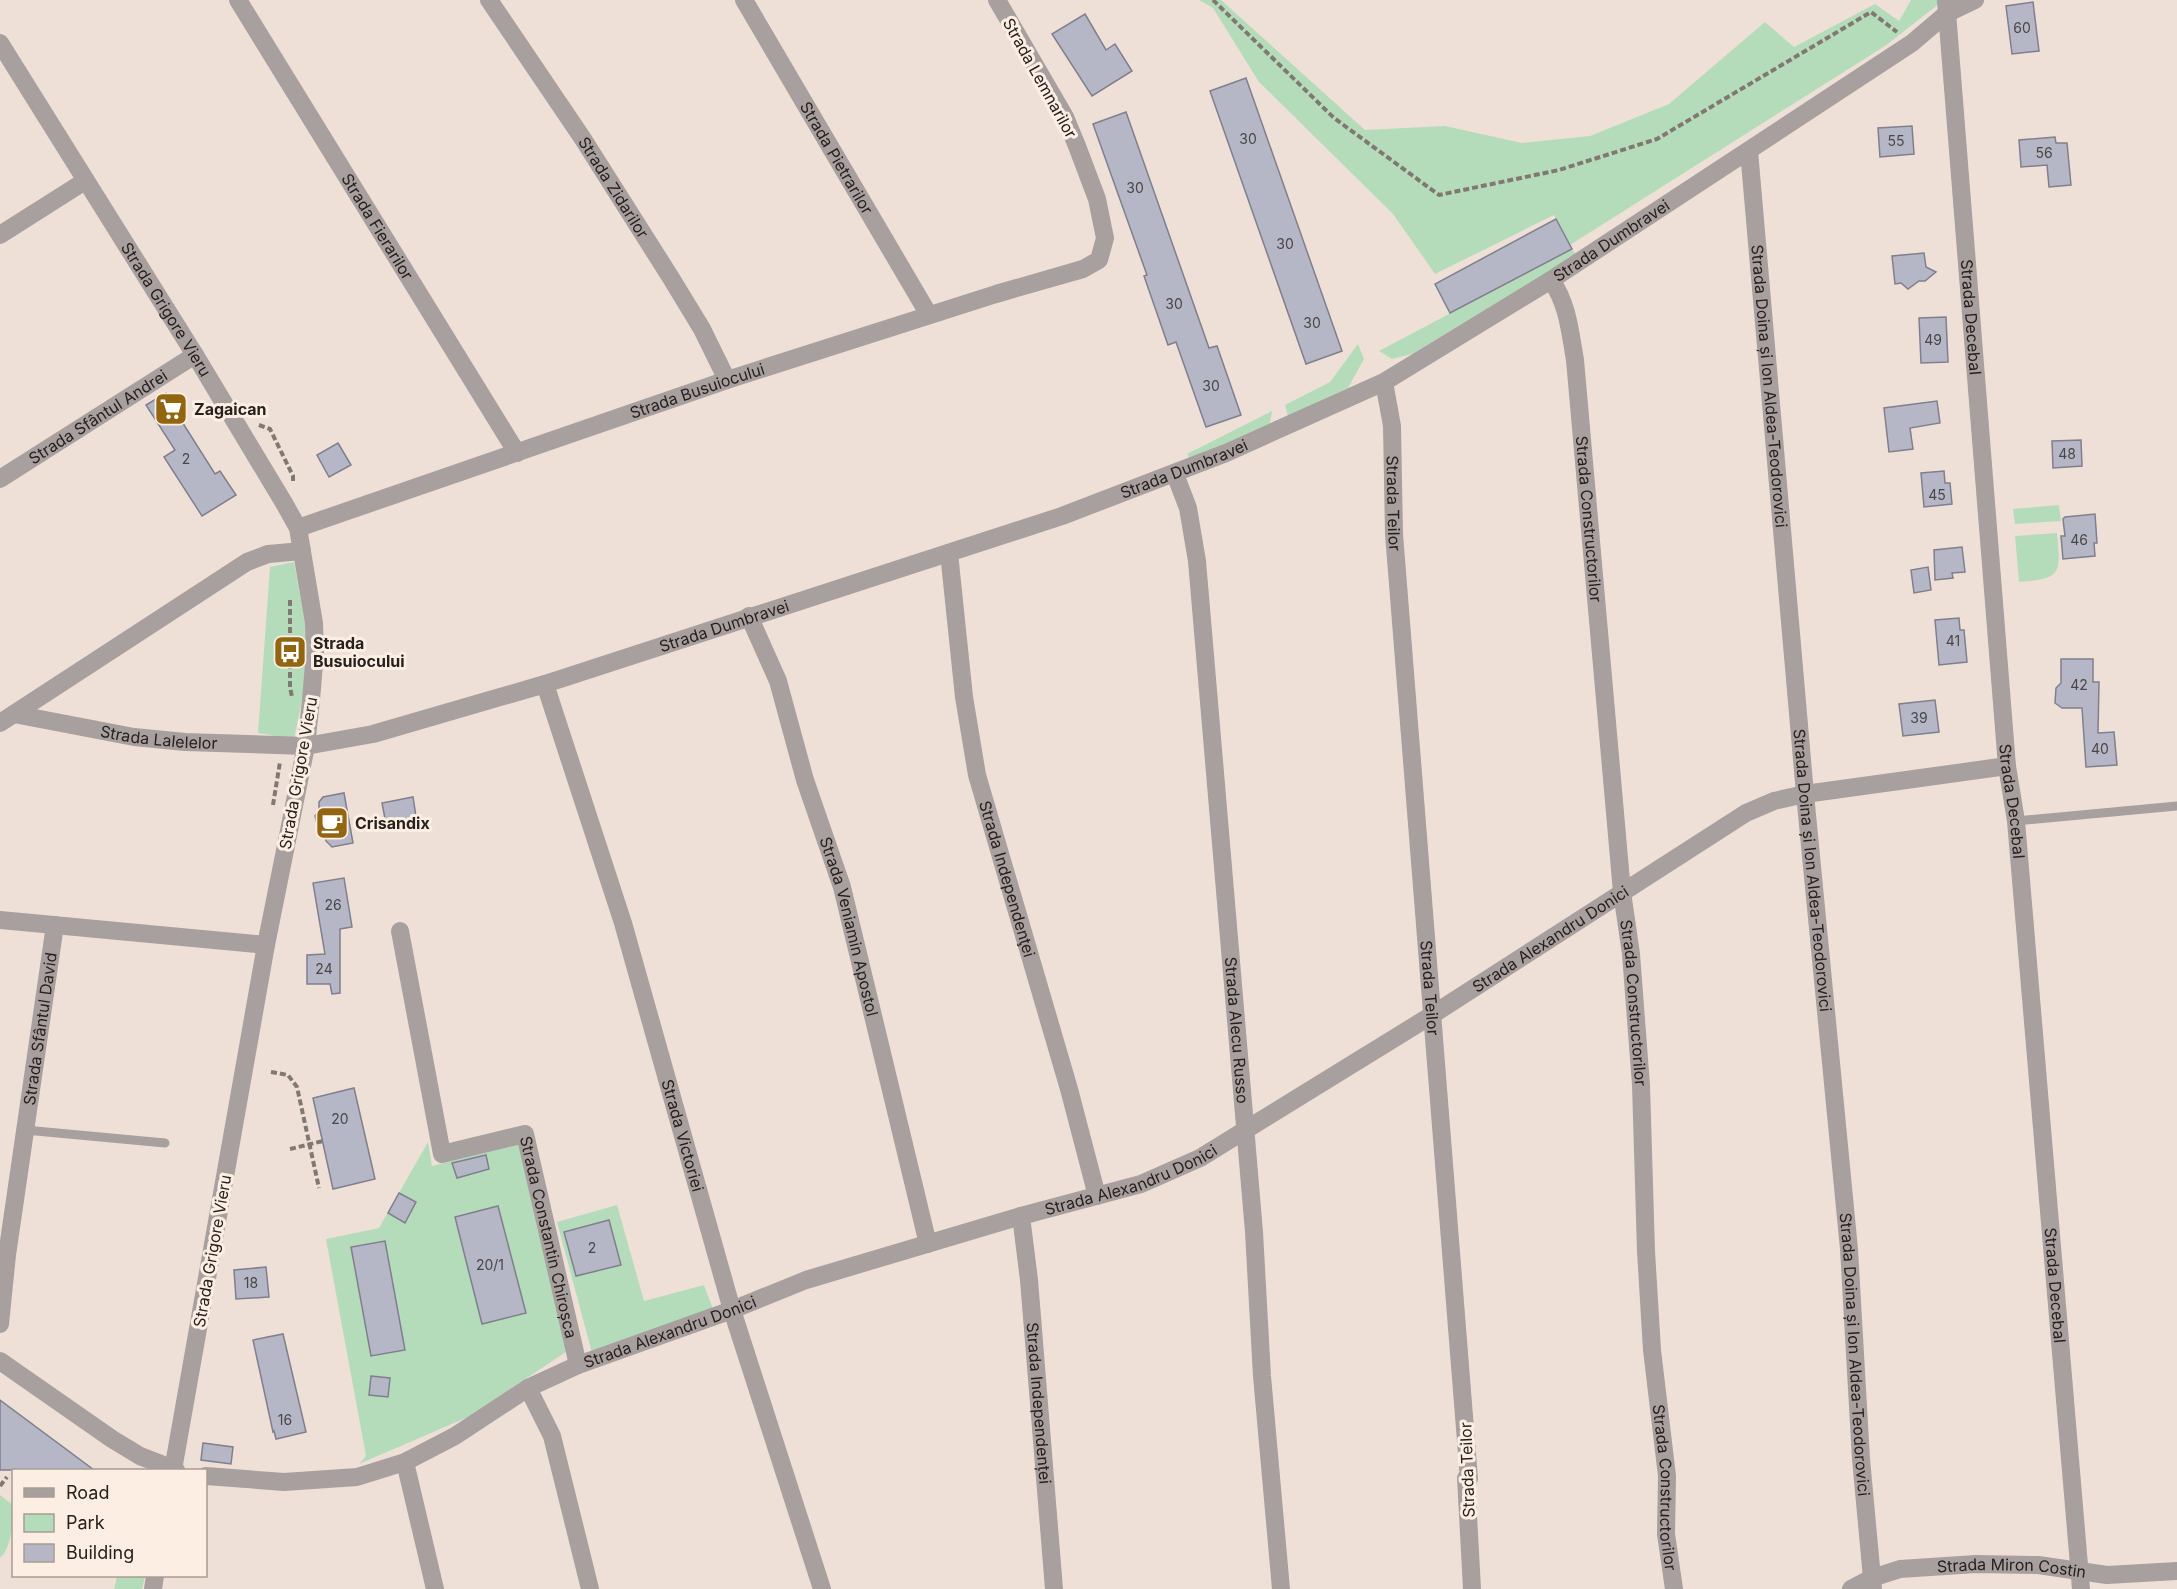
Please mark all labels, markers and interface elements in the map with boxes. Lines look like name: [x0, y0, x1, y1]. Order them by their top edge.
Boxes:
street label: Strada Lemnarilor: [999, 14, 1081, 142]
house number: 60: [2013, 19, 2031, 36]
street label: Strada Pietrarilor: [796, 98, 877, 218]
house number: 30: [1239, 130, 1257, 147]
house number: 55: [1887, 132, 1905, 149]
street label: Strada Zidarilor: [574, 133, 653, 242]
house number: 56: [2035, 144, 2053, 161]
street label: Strada Fierarilor: [337, 170, 418, 283]
house number: 30: [1126, 179, 1144, 196]
street label: Strada Dumbravei: [1549, 195, 1673, 286]
house number: 30: [1276, 235, 1294, 252]
street label: Strada Grigore Vieru: [117, 238, 216, 380]
street label: Strada Doina și Ion Aldea-Teodorovici: [1747, 244, 1792, 529]
street label: Strada Decebal: [1957, 258, 1986, 376]
house number: 30: [1165, 295, 1183, 312]
house number: 30: [1303, 314, 1321, 331]
house number: 49: [1924, 331, 1942, 348]
street label: Strada Busuiocului: [627, 359, 767, 423]
street label: Strada Sfântul Andrei: [25, 365, 171, 468]
house number: 30: [1202, 377, 1220, 394]
supermarket icon: Zagaican: [153, 391, 189, 427]
place label: Zagaican: [194, 399, 266, 419]
street label: Strada Dumbravei: [1117, 435, 1251, 503]
street label: Strada Constructorilor: [1572, 435, 1606, 603]
house number: 48: [2058, 445, 2076, 462]
house number: 2: [182, 450, 190, 467]
street label: Strada Teilor: [1383, 455, 1405, 552]
house number: 45: [1928, 486, 1946, 503]
house number: 46: [2070, 531, 2088, 548]
street label: Strada Dumbravei: [657, 595, 792, 656]
house number: 41: [1946, 632, 1960, 649]
place label: Strada Busuiocului: [313, 633, 405, 671]
bus stop icon: Strada Busuiocului: [272, 634, 308, 670]
house number: 42: [2070, 676, 2088, 693]
street label: Strada Grigore Vieru: [275, 695, 321, 851]
house number: 39: [1910, 709, 1928, 726]
street label: Strada Lalelelor: [99, 721, 218, 753]
street label: Strada Doina și Ion Aldea-Teodorovici: [1789, 728, 1836, 1013]
house number: 40: [2091, 740, 2109, 757]
street label: Strada Decebal: [1995, 743, 2029, 860]
street label: Strada Independenţei: [975, 798, 1040, 959]
cafe icon: Crisandix: [314, 805, 350, 841]
place label: Crisandix: [355, 813, 430, 833]
street label: Strada Veniamin Apostol: [815, 834, 883, 1018]
street label: Strada Alexandru Donici: [1468, 881, 1632, 997]
house number: 26: [324, 896, 342, 913]
street label: Strada Constructorilor: [1616, 918, 1651, 1087]
street label: Strada Teilor: [1416, 939, 1444, 1036]
street label: Strada Sfântul David: [19, 951, 61, 1106]
street label: Strada Alecu Russo: [1221, 956, 1253, 1104]
house number: 24: [315, 960, 333, 977]
street label: Strada Victoriei: [657, 1077, 708, 1194]
house number: 20: [331, 1110, 349, 1127]
street label: Strada Constantin Chiroșca: [516, 1134, 582, 1340]
street label: Strada Alexandru Donici: [1042, 1140, 1221, 1219]
street label: Strada Grigore Vieru: [189, 1173, 235, 1329]
street label: Strada Doina și Ion Aldea-Teodorovici: [1836, 1212, 1874, 1497]
street label: Strada Decebal: [2040, 1227, 2070, 1344]
house number: 2: [588, 1239, 596, 1256]
house number: 20/1: [476, 1256, 504, 1273]
house number: 18: [244, 1274, 258, 1291]
street label: Strada Alexandru Donici: [581, 1291, 759, 1372]
street label: Strada Independenței: [1022, 1322, 1055, 1485]
street label: Strada Constructorilor: [1649, 1403, 1681, 1572]
house number: 16: [278, 1411, 292, 1428]
street label: Strada Teilor: [1455, 1422, 1479, 1518]
legend: [12, 1469, 207, 1577]
text: Road: [66, 1482, 109, 1503]
text: Park: [66, 1512, 105, 1533]
text: Building: [66, 1542, 134, 1563]
street label: Strada Miron Costin: [1936, 1554, 2088, 1582]

